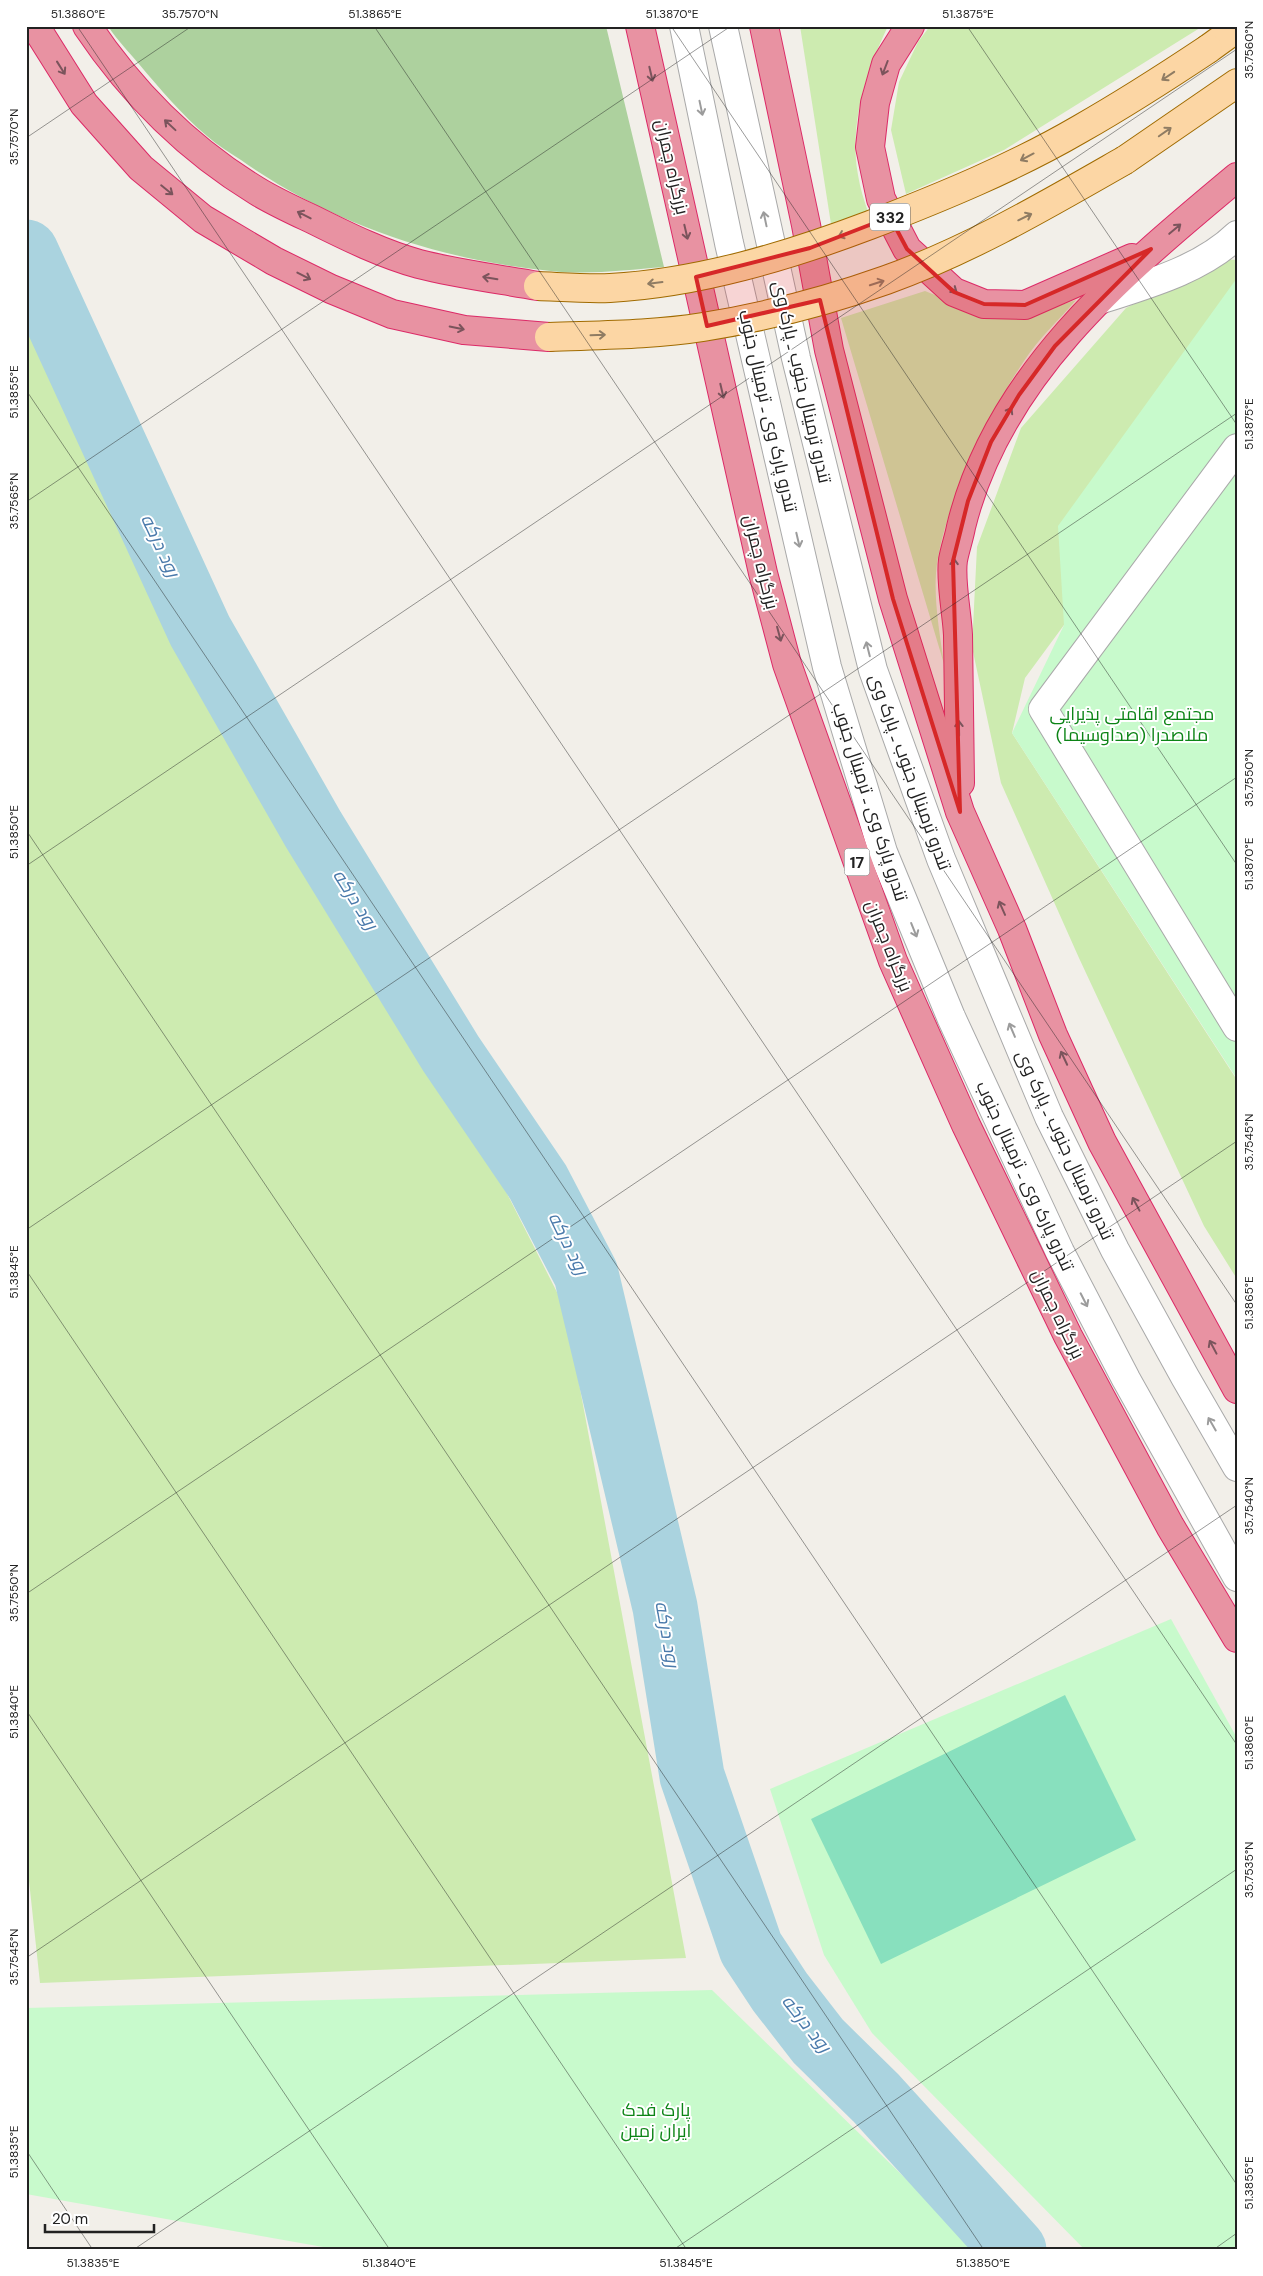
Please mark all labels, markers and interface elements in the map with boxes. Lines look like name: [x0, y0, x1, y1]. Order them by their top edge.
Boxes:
text: 51.3860°E: [51, 6, 105, 22]
text: 35.7570°N: [162, 6, 218, 22]
text: 51.3865°E: [348, 6, 402, 22]
text: 51.3870°E: [646, 6, 699, 22]
text: 51.3875°E: [942, 6, 994, 22]
text: 35.7560°N: [1241, 21, 1257, 79]
one-way arrow: [56, 60, 66, 74]
one-way arrow: [880, 60, 890, 75]
one-way arrow: [647, 65, 656, 81]
one-way arrow: [1161, 71, 1175, 81]
one-way arrow: [697, 100, 706, 116]
text: 35.7570°N: [6, 109, 22, 165]
street label: بزرگراه چمران: [649, 117, 695, 217]
one-way arrow: [164, 119, 176, 131]
one-way arrow: [1158, 127, 1172, 137]
one-way arrow: [1020, 153, 1035, 162]
one-way arrow: [160, 184, 173, 195]
road number: 332: [870, 203, 910, 230]
one-way arrow: [297, 210, 312, 219]
one-way arrow: [760, 212, 769, 228]
one-way arrow: [1017, 212, 1032, 221]
one-way arrow: [682, 224, 691, 240]
one-way arrow: [1168, 224, 1181, 235]
one-way arrow: [838, 230, 854, 239]
one-way arrow: [296, 272, 311, 281]
one-way arrow: [483, 273, 499, 283]
one-way arrow: [868, 277, 884, 287]
one-way arrow: [647, 278, 663, 288]
street label: تندرو ترمینال جنوب ـ پارک وی: [767, 278, 837, 486]
one-way arrow: [944, 283, 958, 293]
street label: تندرو پارک وی ـ ترمینال جنوب: [733, 307, 803, 515]
one-way arrow: [449, 324, 465, 333]
one-way arrow: [590, 330, 606, 340]
text: 51.3855°E: [6, 365, 22, 419]
one-way arrow: [718, 382, 727, 398]
text: 51.3875°E: [1241, 398, 1257, 450]
one-way arrow: [1003, 407, 1013, 421]
text: 35.7565°N: [6, 473, 22, 529]
water label: رود درکه: [135, 510, 187, 583]
street label: بزرگراه چمران: [738, 512, 784, 612]
one-way arrow: [794, 531, 803, 547]
one-way arrow: [949, 558, 959, 574]
one-way arrow: [775, 626, 784, 642]
one-way arrow: [863, 642, 872, 658]
street label: تندرو ترمینال جنوب ـ پارک وی: [863, 671, 957, 874]
street label: تندرو پارک وی ـ ترمینال جنوب: [827, 700, 913, 904]
park label: مجتمع اقامتی پذیرایی ملاصدرا (صداوسیما): [1050, 702, 1214, 747]
one-way arrow: [954, 720, 964, 736]
text: 35.7550°N: [1241, 749, 1257, 807]
text: 51.3850°E: [6, 805, 22, 859]
text: 51.3870°E: [1241, 837, 1257, 890]
road number: 17: [844, 849, 870, 876]
water label: رود درکه: [327, 864, 385, 936]
street label: بزرگراه چمران: [860, 897, 918, 995]
one-way arrow: [997, 901, 1007, 916]
one-way arrow: [910, 922, 919, 937]
one-way arrow: [1006, 1023, 1016, 1038]
street label: تندرو ترمینال جنوب ـ پارک وی: [1010, 1046, 1120, 1244]
one-way arrow: [1059, 1051, 1068, 1066]
street label: تندرو پارک وی ـ ترمینال جنوب: [970, 1077, 1080, 1275]
text: 35.7545°N: [1241, 1114, 1257, 1170]
one-way arrow: [1130, 1197, 1140, 1212]
water label: رود درکه: [543, 1208, 595, 1281]
text: 51.3845°E: [6, 1245, 22, 1299]
street label: بزرگراه چمران: [1026, 1265, 1090, 1363]
text: 51.3865°E: [1241, 1276, 1257, 1330]
one-way arrow: [1080, 1292, 1089, 1307]
one-way arrow: [1208, 1340, 1217, 1355]
one-way arrow: [1207, 1418, 1217, 1432]
text: 35.7540°N: [1241, 1477, 1257, 1535]
text: 35.7550°N: [6, 1564, 22, 1622]
water label: رود درکه: [649, 1599, 686, 1671]
text: 51.3840°E: [6, 1685, 22, 1739]
text: 51.3860°E: [1241, 1716, 1257, 1770]
text: 35.7535°N: [1241, 1842, 1257, 1898]
text: 35.7545°N: [6, 1929, 22, 1985]
water label: رود درکه: [776, 1989, 838, 2059]
park label: پارک فدک ایران زمین: [621, 2098, 691, 2143]
text: 51.3835°E: [6, 2125, 22, 2179]
text: 51.3855°E: [1241, 2156, 1257, 2210]
scale bar: [45, 2201, 154, 2233]
text: 20 m: [52, 2209, 88, 2229]
text: 51.3835°E: [66, 2255, 120, 2271]
text: 51.3840°E: [362, 2255, 416, 2271]
text: 51.3845°E: [659, 2255, 713, 2271]
text: 51.3850°E: [956, 2255, 1010, 2271]

